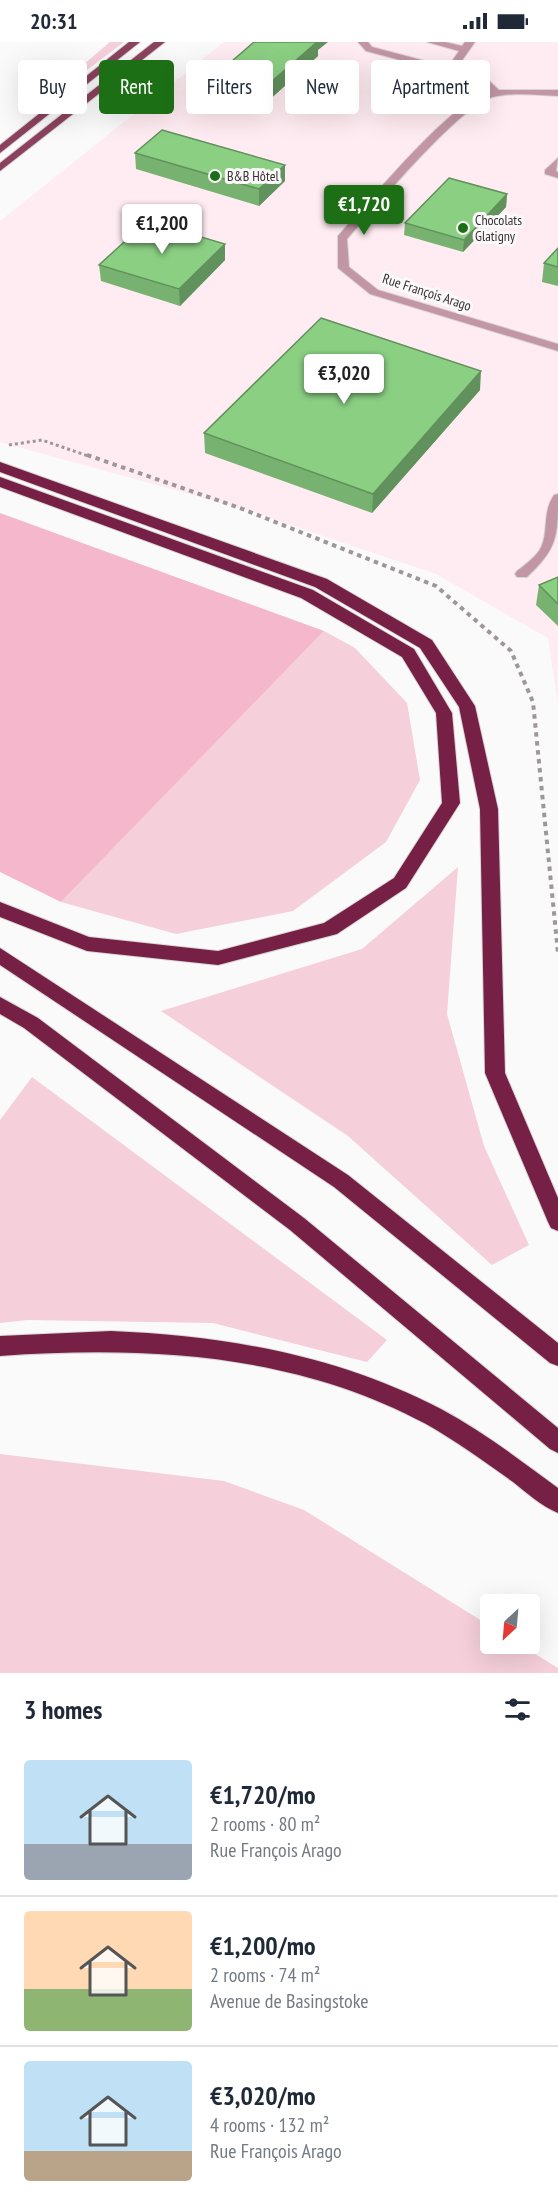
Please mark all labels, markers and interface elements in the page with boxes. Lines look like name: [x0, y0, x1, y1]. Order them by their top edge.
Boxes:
text: 20:31: [30, 7, 78, 35]
chip: Buy: [18, 60, 87, 114]
chip: Rent: [99, 60, 174, 114]
chip: Filters: [186, 60, 273, 114]
chip: New: [285, 60, 359, 114]
chip: Apartment: [371, 60, 490, 114]
place label: B&B Hôtel: [227, 167, 279, 185]
marker: B&B Hôtel: [208, 169, 222, 183]
pin: €1,720: [315, 185, 413, 236]
text: €1,720: [338, 191, 390, 217]
pin: €1,200: [113, 204, 211, 255]
text: €1,200: [136, 210, 188, 236]
place label: Chocolats Glatigny: [475, 211, 522, 245]
marker: Chocolats Glatigny: [456, 221, 470, 235]
street label: Rue François Arago: [380, 269, 474, 315]
pin: €3,020: [295, 354, 393, 405]
text: €3,020: [318, 360, 370, 386]
north arrow: [480, 1594, 540, 1654]
map controls: [480, 1594, 540, 1654]
text: 3 homes: [24, 1693, 102, 1726]
icon: filters: [501, 1693, 534, 1726]
text: €1,720/mo: [210, 1778, 316, 1811]
icon: home: [72, 1784, 144, 1856]
text: 2 rooms · 80 m²: [210, 1811, 320, 1837]
text: Rue François Arago: [210, 1837, 342, 1863]
text: €1,200/mo: [210, 1929, 316, 1962]
icon: home: [72, 1935, 144, 2007]
text: 2 rooms · 74 m²: [210, 1962, 320, 1988]
text: Avenue de Basingstoke: [210, 1988, 368, 2014]
text: €3,020/mo: [210, 2079, 316, 2112]
icon: home: [72, 2085, 144, 2157]
text: 4 rooms · 132 m²: [210, 2112, 329, 2138]
text: Rue François Arago: [210, 2138, 342, 2164]

